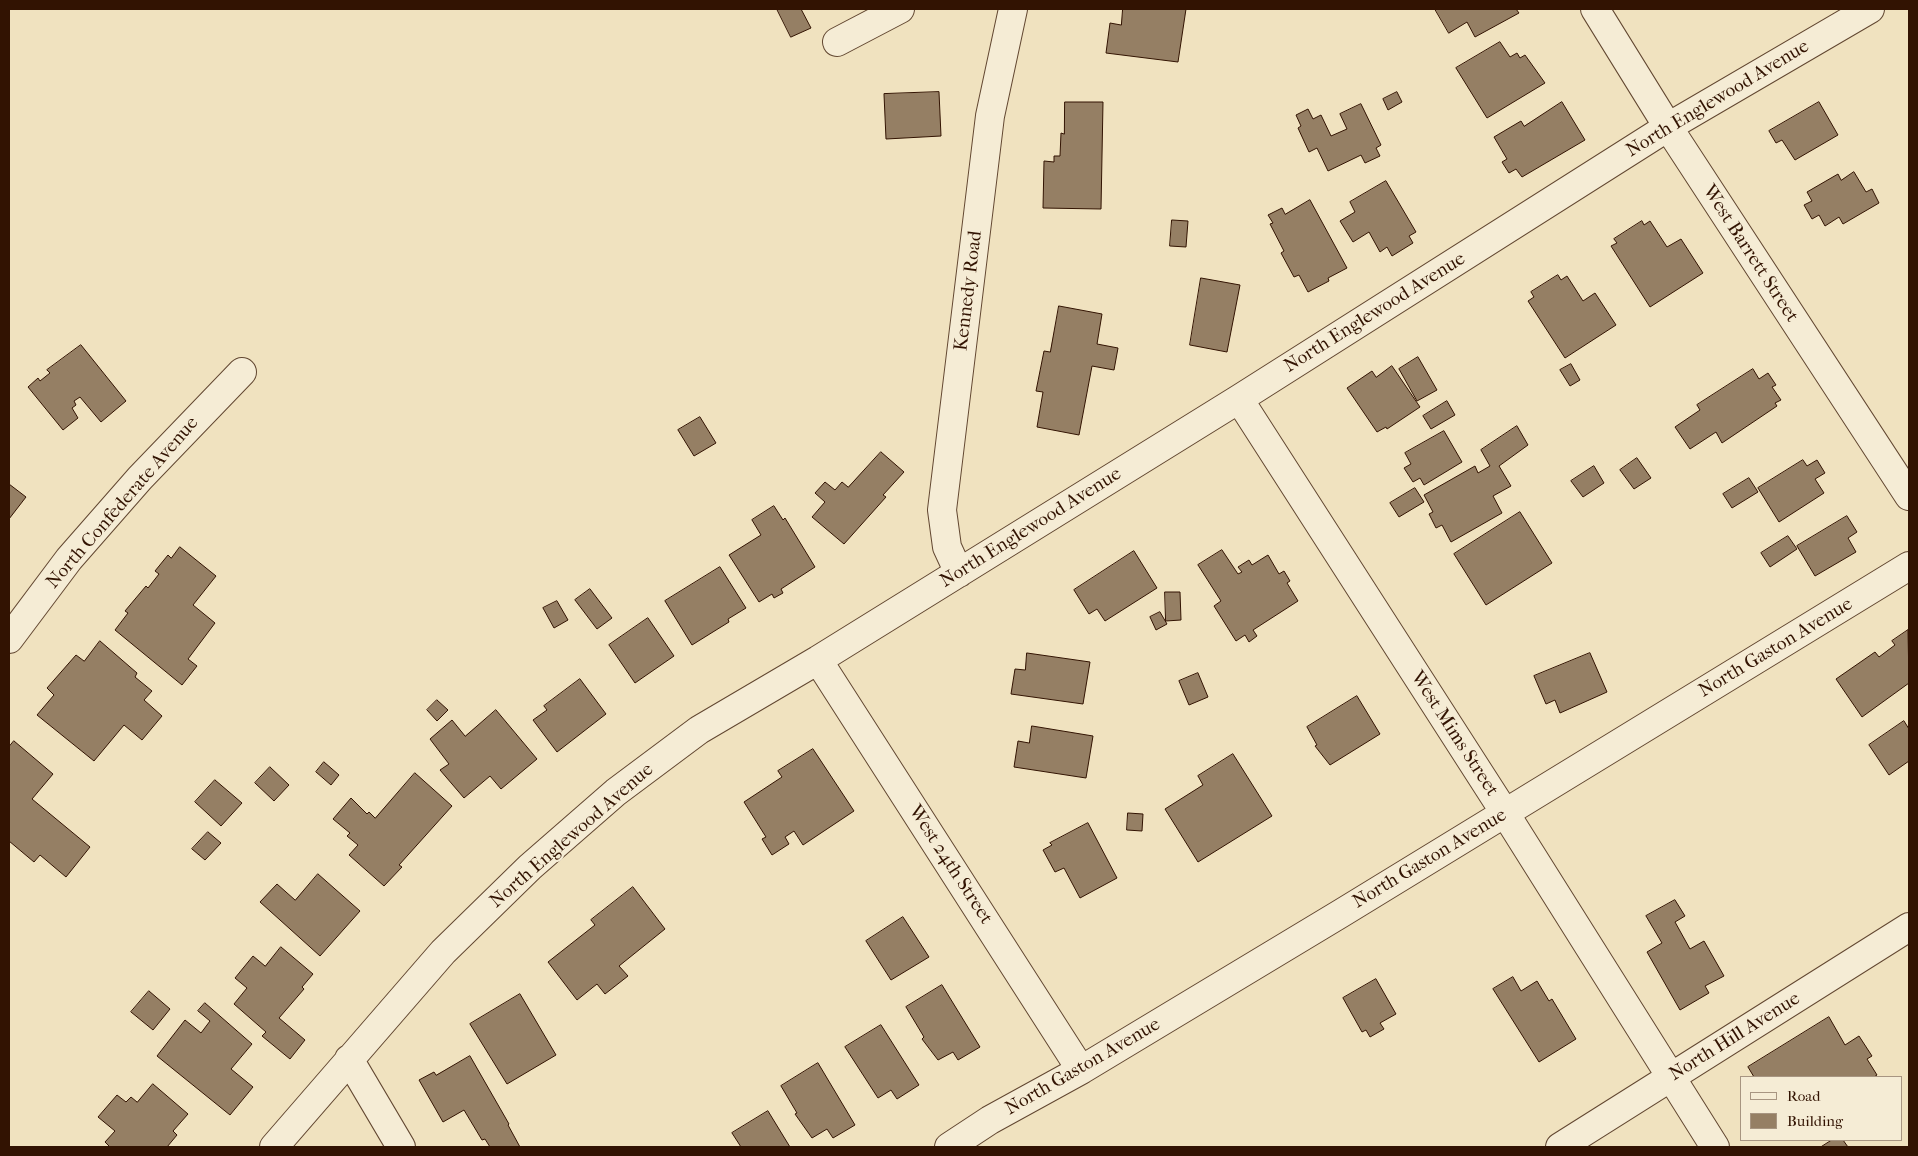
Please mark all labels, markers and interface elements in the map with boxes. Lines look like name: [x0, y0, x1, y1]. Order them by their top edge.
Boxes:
street label: North Englewood Avenue: [1622, 35, 1814, 163]
street label: West Barrett Street: [1697, 181, 1803, 327]
street label: Kennedy Road: [950, 230, 988, 352]
street label: North Englewood Avenue: [1280, 248, 1470, 378]
street label: North Confederate Avenue: [42, 412, 204, 594]
street label: North Englewood Avenue: [936, 463, 1126, 593]
street label: North Gaston Avenue: [1695, 593, 1857, 703]
street label: West Mims Street: [1405, 667, 1503, 801]
street label: North Englewood Avenue: [486, 759, 658, 913]
street label: West 24th Street: [903, 801, 997, 929]
street label: North Gaston Avenue: [1349, 804, 1511, 914]
street label: North Hill Avenue: [1665, 988, 1805, 1086]
street label: North Gaston Avenue: [1001, 1013, 1165, 1121]
legend: [1740, 1076, 1903, 1141]
text: Road: [1787, 1087, 1820, 1105]
text: Building: [1787, 1112, 1843, 1130]

